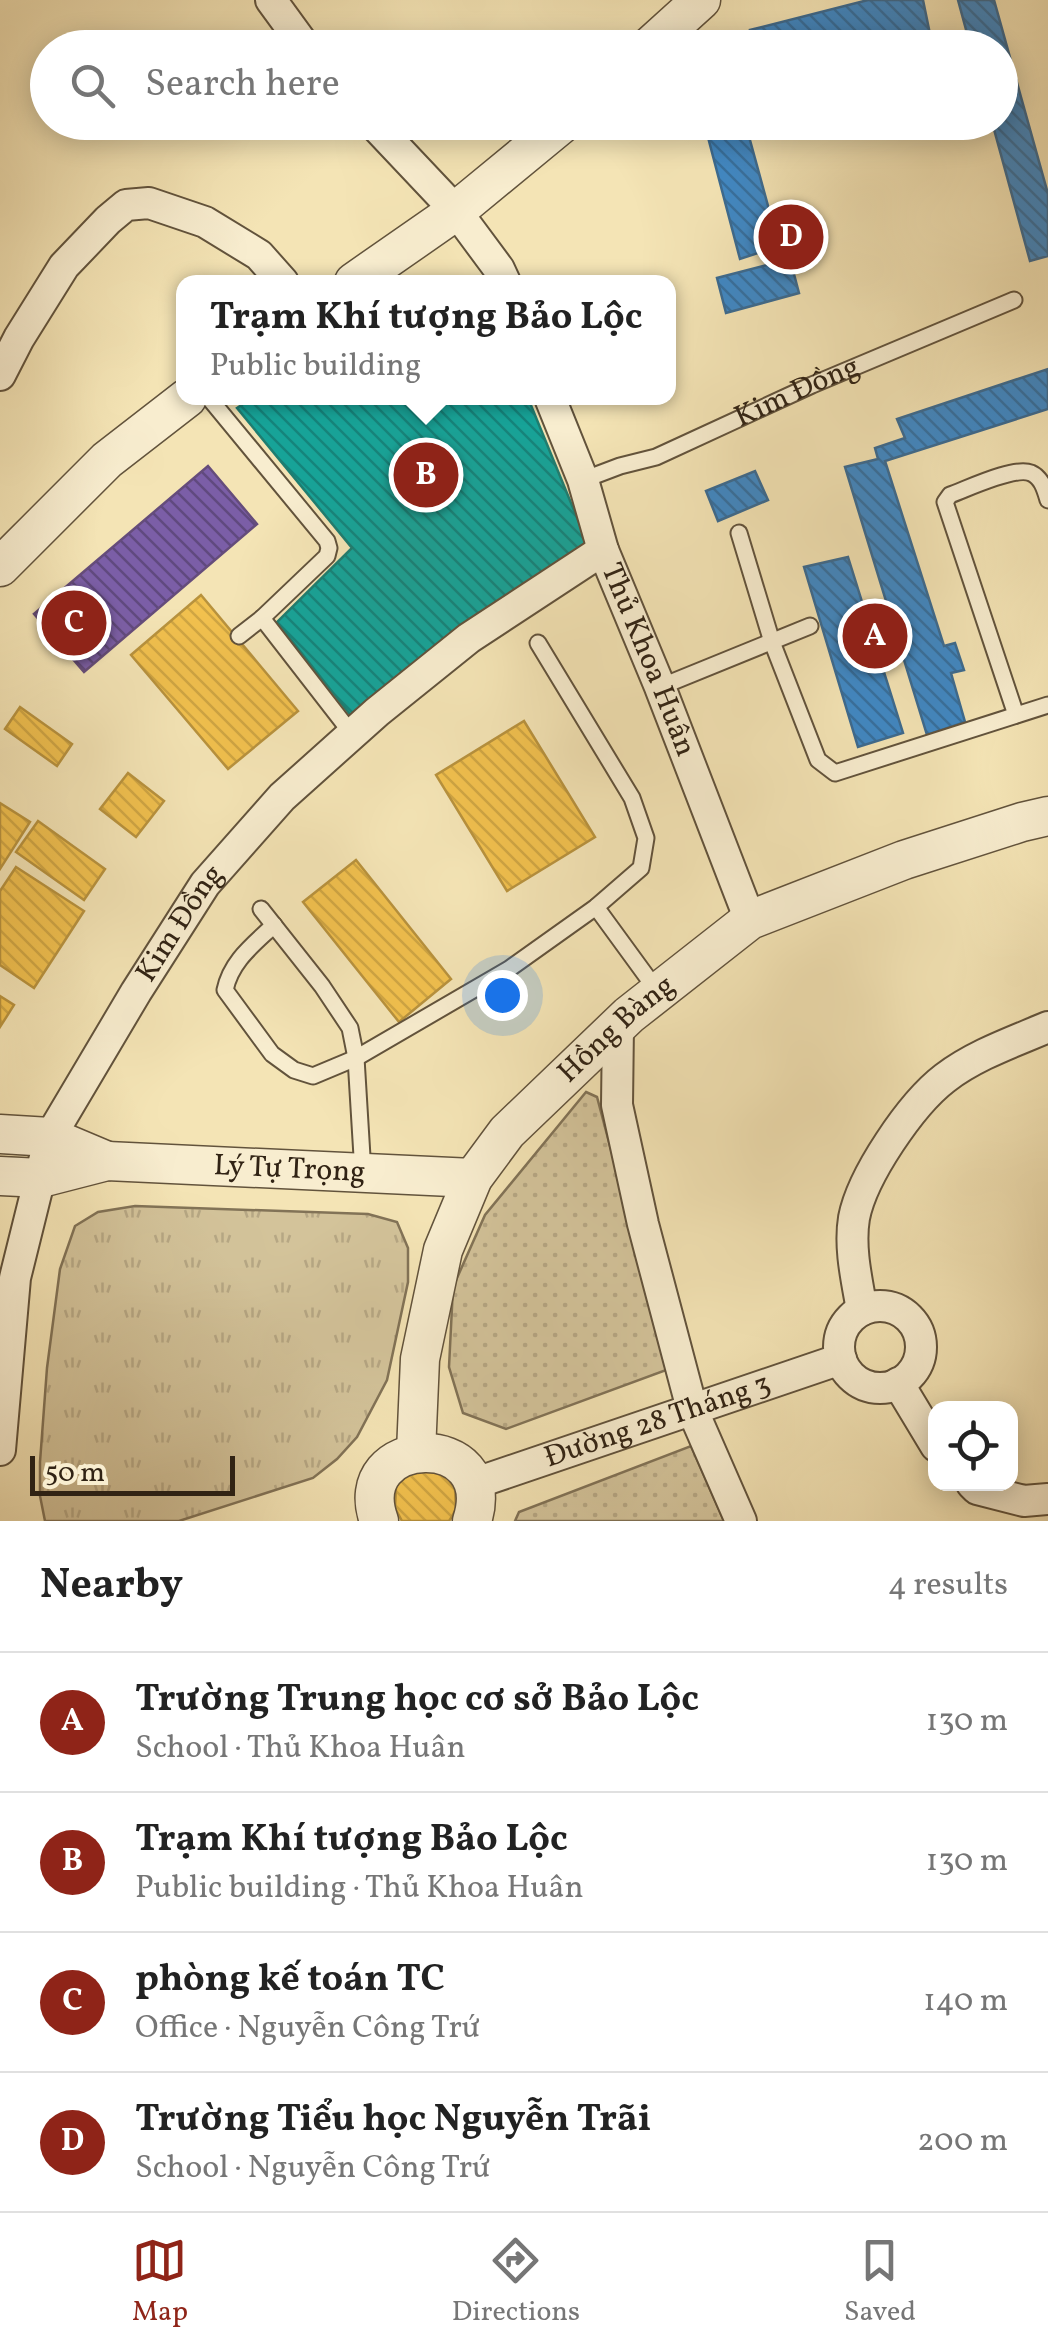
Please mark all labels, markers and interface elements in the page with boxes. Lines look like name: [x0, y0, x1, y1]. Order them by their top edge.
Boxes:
search box: [30, 30, 1018, 140]
icon: search: [65, 58, 120, 113]
text: Search here: [145, 59, 340, 112]
pin: D: [758, 200, 824, 274]
popup: [176, 275, 676, 405]
text: Trạm Khí tượng Bảo Lộc: [210, 292, 642, 345]
text: Public building: [210, 345, 421, 389]
street label: Kim Đồng: [728, 346, 866, 439]
pin: B: [394, 438, 458, 512]
street label: Thủ Khoa Huân: [590, 557, 706, 763]
pin: C: [42, 586, 106, 660]
pin: A: [842, 598, 908, 674]
street label: Kim Đồng: [126, 855, 234, 991]
street label: Hồng Bàng: [549, 965, 684, 1093]
your location: [477, 970, 528, 1021]
street label: Lý Tự Trọng: [213, 1145, 367, 1194]
street label: Đường 28 Tháng 3: [539, 1363, 776, 1479]
map controls: [928, 1401, 1018, 1491]
button: locate: [928, 1401, 1018, 1491]
scale bar: [30, 1451, 235, 1496]
text: 50 m: [45, 1454, 105, 1493]
text: Nearby: [40, 1557, 183, 1616]
text: 4 results: [888, 1564, 1008, 1608]
text: Trường Trung học cơ sở Bảo Lộc: [135, 1674, 699, 1727]
text: A: [61, 1700, 84, 1744]
text: 130 m: [926, 1700, 1008, 1744]
text: School · Thủ Khoa Huân: [135, 1727, 466, 1771]
text: Trạm Khí tượng Bảo Lộc: [135, 1814, 568, 1867]
text: B: [62, 1840, 83, 1884]
text: 130 m: [926, 1840, 1008, 1884]
text: Public building · Thủ Khoa Huân: [135, 1867, 584, 1911]
text: phòng kế toán TC: [135, 1954, 445, 2007]
text: C: [62, 1980, 83, 2024]
text: 140 m: [923, 1980, 1008, 2024]
text: Office · Nguyễn Công Trứ: [135, 2007, 481, 2051]
text: Trường Tiểu học Nguyễn Trãi: [135, 2094, 651, 2147]
text: D: [61, 2120, 84, 2164]
text: 200 m: [917, 2120, 1008, 2164]
text: School · Nguyễn Công Trứ: [135, 2147, 491, 2191]
tab: Map: [132, 2233, 188, 2332]
tab: Directions: [452, 2233, 580, 2332]
tab: Saved: [844, 2233, 916, 2332]

